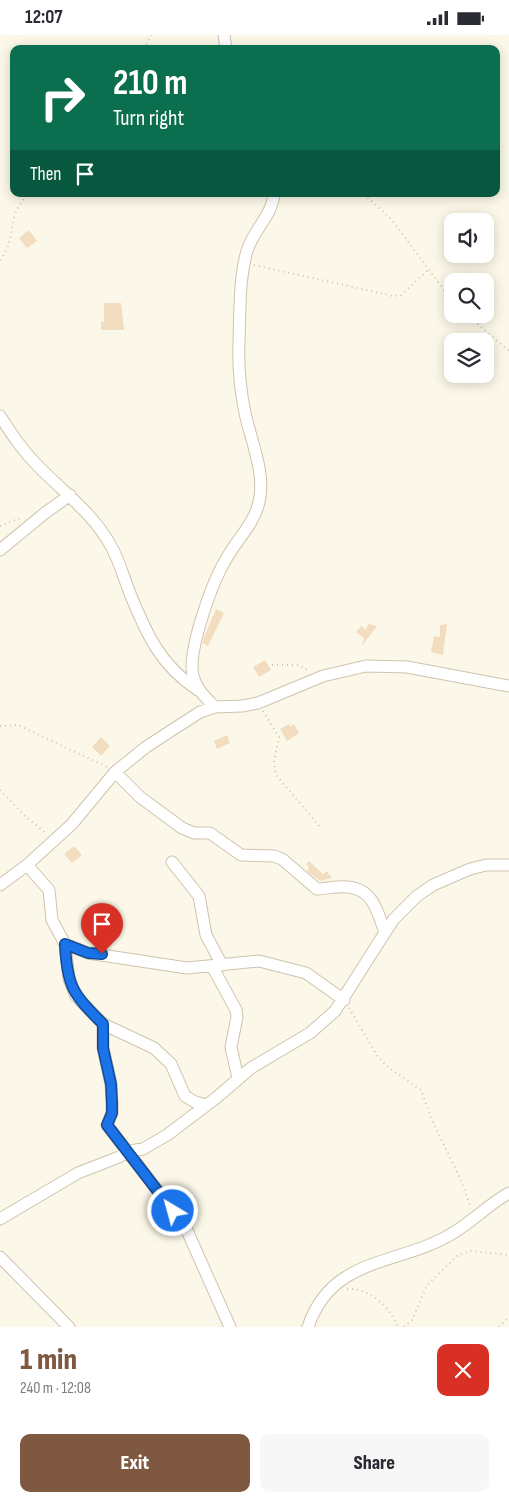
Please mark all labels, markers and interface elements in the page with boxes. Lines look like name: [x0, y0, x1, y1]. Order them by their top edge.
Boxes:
text: 12:07: [25, 6, 63, 29]
text: 210 m: [113, 62, 187, 105]
icon: right: [30, 65, 95, 130]
text: Turn right: [113, 105, 184, 132]
icon: arrive: [71, 160, 99, 188]
text: Then: [30, 163, 61, 186]
map controls: [444, 213, 494, 383]
button: sound: [444, 213, 494, 263]
button: search: [444, 273, 494, 323]
button: layers: [444, 333, 494, 383]
pin: [81, 903, 123, 954]
icon: arrive: [88, 910, 116, 938]
position arrow: [146, 1184, 198, 1236]
text: 1 min: [20, 1342, 77, 1378]
button: close: [437, 1344, 489, 1396]
text: 240 m · 12:08: [20, 1379, 91, 1398]
button: Exit: [20, 1434, 250, 1492]
button: Share: [260, 1434, 489, 1492]

